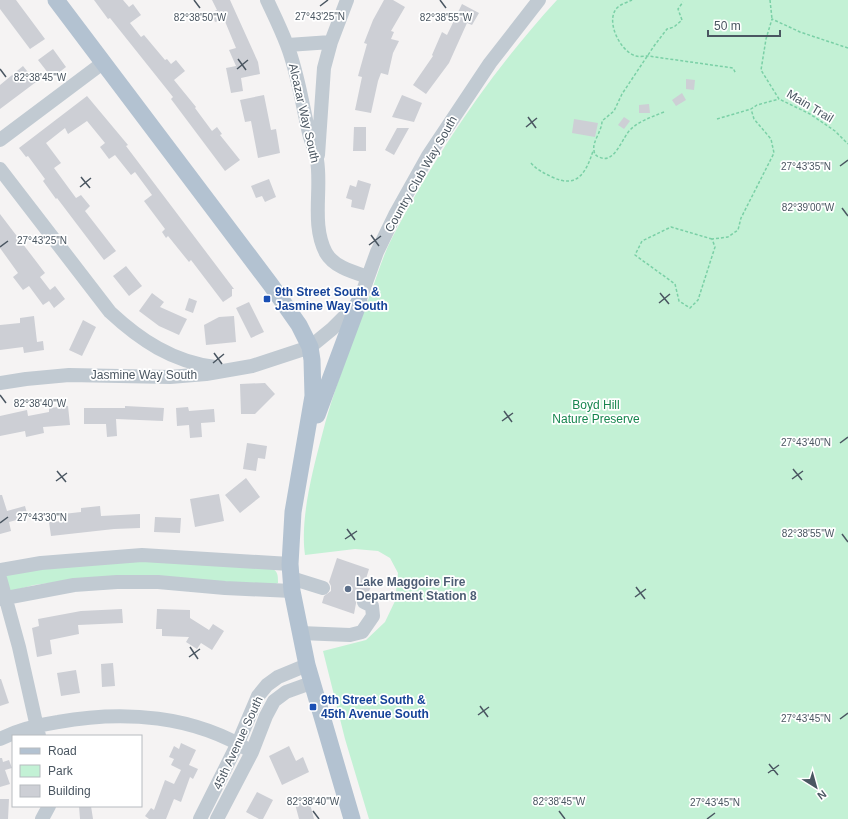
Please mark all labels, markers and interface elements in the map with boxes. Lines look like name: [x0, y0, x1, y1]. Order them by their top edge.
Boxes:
text: 27°43'25"N: [295, 11, 345, 22]
text: 82°38'50"W: [174, 12, 227, 23]
text: 82°38'55"W: [420, 12, 473, 23]
scale bar: [708, 12, 780, 38]
text: 50 m: [714, 19, 741, 33]
street label: Alcazar Way South: [286, 62, 322, 164]
text: 82°38'45"W: [14, 72, 67, 83]
street label: Main Trail: [784, 87, 836, 125]
street label: Country Club Way South: [382, 114, 460, 234]
text: 27°43'35"N: [781, 161, 831, 172]
text: 82°39'00"W: [782, 202, 835, 213]
text: 27°43'25"N: [17, 235, 67, 246]
place label: 9th Street South & Jasmine Way South: [275, 285, 388, 313]
marker: 9th Street South & Jasmine Way South: [262, 294, 272, 304]
street label: Jasmine Way South: [91, 368, 197, 382]
text: 82°38'40"W: [14, 398, 67, 409]
park label: Boyd Hill Nature Preserve: [552, 398, 640, 426]
text: 27°43'40"N: [781, 437, 831, 448]
text: 27°43'30"N: [17, 512, 67, 523]
text: 82°38'55"W: [782, 528, 835, 539]
place label: Lake Maggoire Fire Department Station 8: [356, 575, 477, 603]
marker: Lake Maggoire Fire Department Station 8: [343, 584, 353, 594]
place label: 9th Street South & 45th Avenue South: [321, 693, 429, 721]
street label: 45th Avenue South: [210, 694, 266, 792]
marker: 9th Street South & 45th Avenue South: [308, 702, 318, 712]
text: 27°43'45"N: [781, 713, 831, 724]
legend: [12, 735, 142, 807]
text: Road: [48, 744, 77, 758]
text: Park: [48, 764, 74, 778]
north arrow: [796, 767, 836, 807]
text: Building: [48, 784, 91, 798]
text: N: [815, 788, 829, 802]
text: 82°38'40"W: [287, 796, 340, 807]
text: 82°38'45"W: [533, 796, 586, 807]
text: 27°43'45"N: [690, 797, 740, 808]

